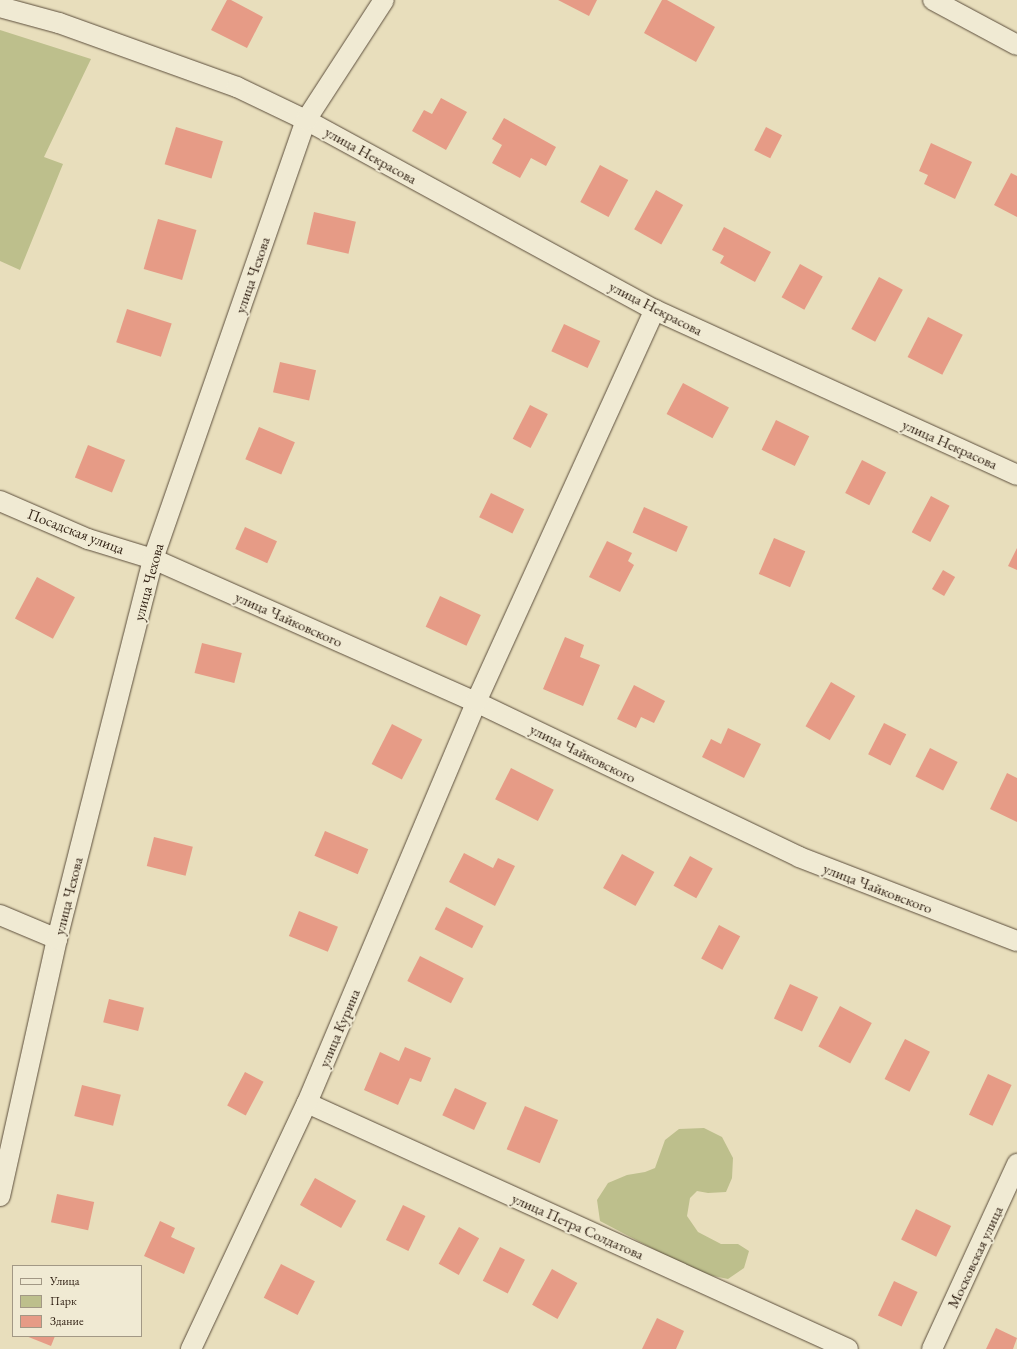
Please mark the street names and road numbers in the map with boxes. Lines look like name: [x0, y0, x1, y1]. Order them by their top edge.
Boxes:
street label: улица Некрасова: [322, 122, 420, 188]
street label: улица Чехова: [231, 234, 273, 316]
street label: улица Некрасова: [606, 277, 706, 339]
street label: улица Некрасова: [900, 415, 1000, 473]
street label: Посадская улица: [25, 504, 127, 558]
street label: улица Чехова: [129, 541, 167, 623]
street label: улица Чайковского: [233, 587, 345, 651]
street label: улица Чайковского: [527, 720, 639, 786]
street label: улица Чехова: [50, 855, 86, 937]
street label: улица Чайковского: [821, 859, 935, 917]
street label: улица Курина: [314, 986, 364, 1070]
street label: улица Петра Солдатова: [509, 1189, 647, 1263]
street label: Московская улица: [943, 1203, 1007, 1311]

